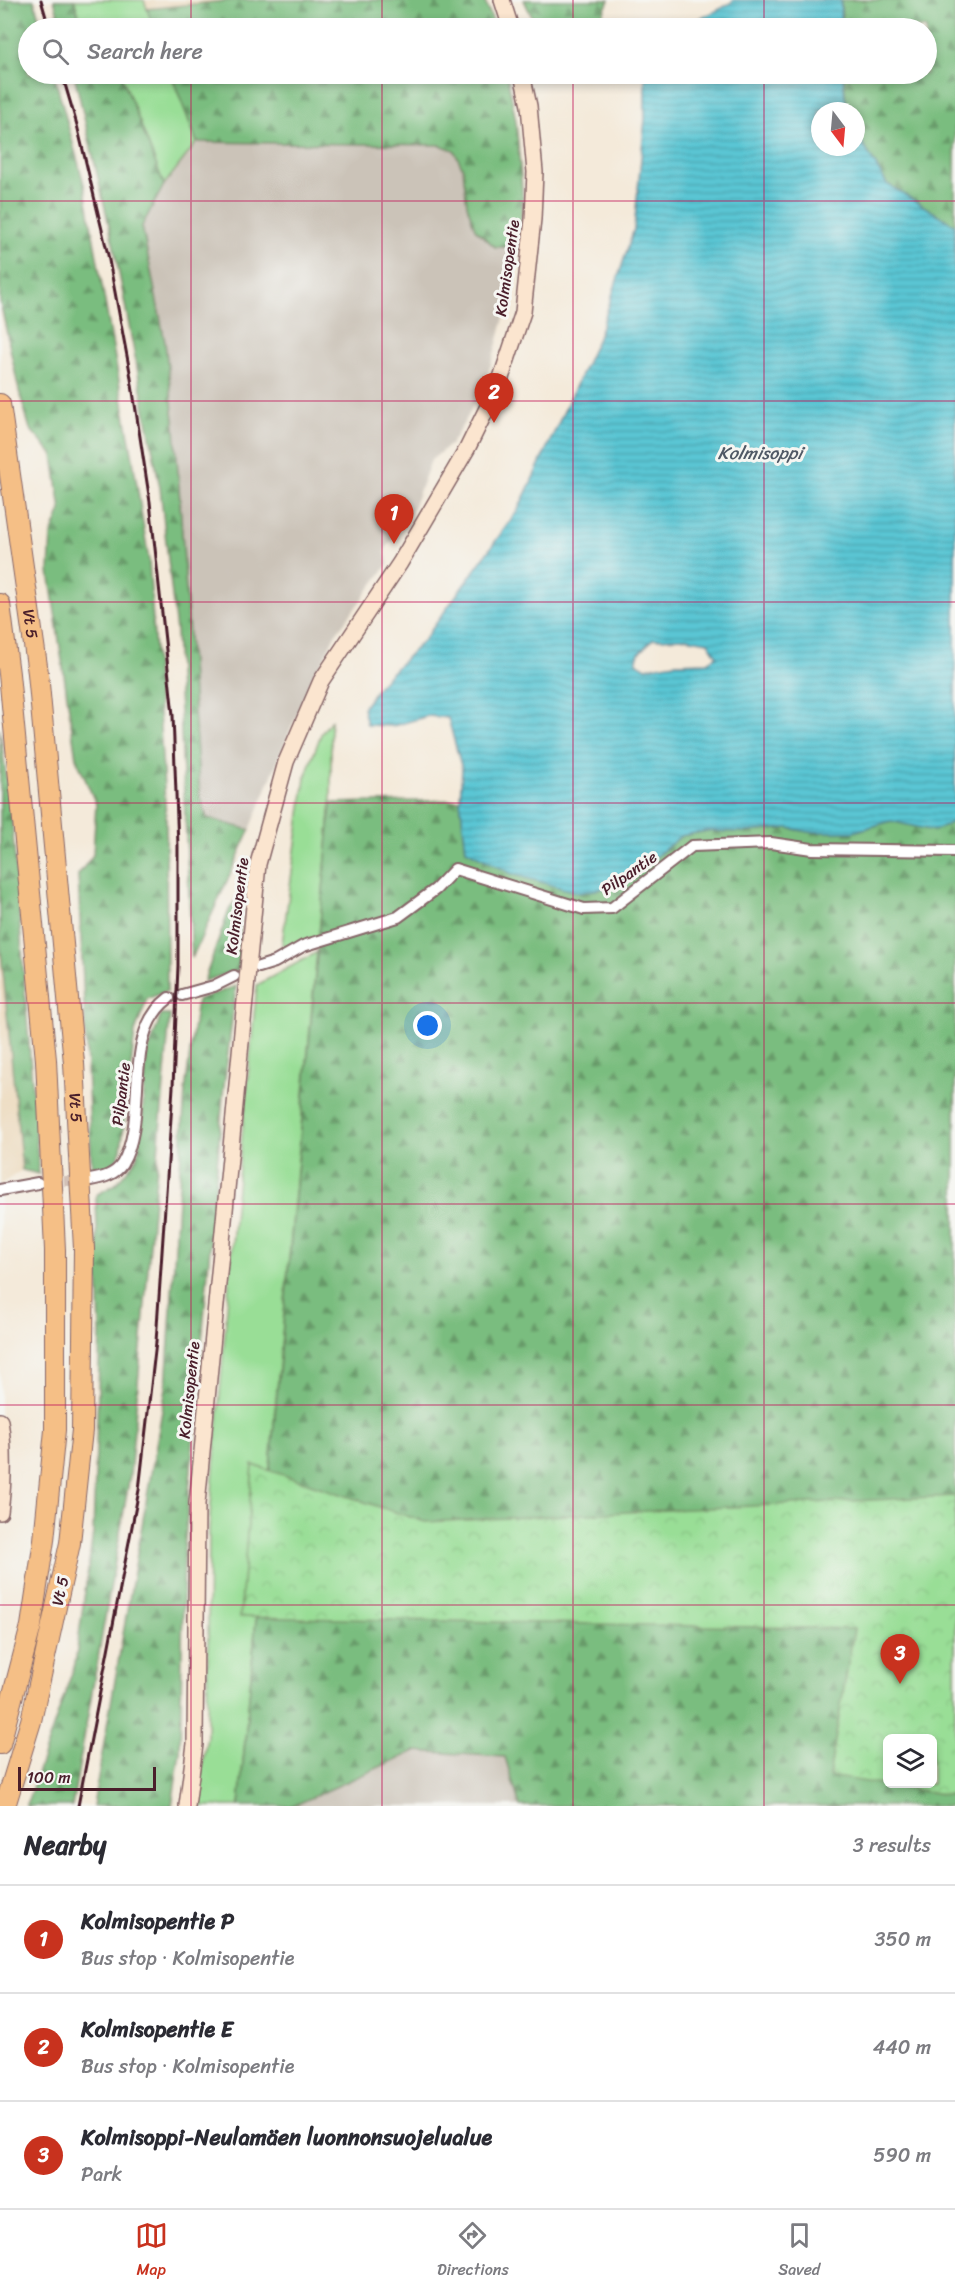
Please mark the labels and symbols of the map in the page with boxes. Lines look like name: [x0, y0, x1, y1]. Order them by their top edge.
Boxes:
north arrow: [811, 102, 865, 156]
street label: Kolmisopentie: [486, 217, 528, 318]
pin: 2: [474, 374, 514, 423]
water label: Kolmisoppi: [718, 437, 806, 469]
pin: 1: [374, 494, 414, 544]
street label: Vt 5: [15, 607, 48, 641]
street label: Pilpantie: [595, 843, 663, 903]
street label: Kolmisopentie: [217, 856, 257, 956]
your location: [413, 1011, 442, 1040]
street label: Pilpantie: [103, 1061, 139, 1127]
street label: Vt 5: [61, 1092, 92, 1123]
street label: Kolmisopentie: [169, 1340, 209, 1440]
street label: Vt 5: [43, 1573, 77, 1608]
pin: 3: [880, 1634, 920, 1684]
scale bar: [18, 1764, 156, 1792]

